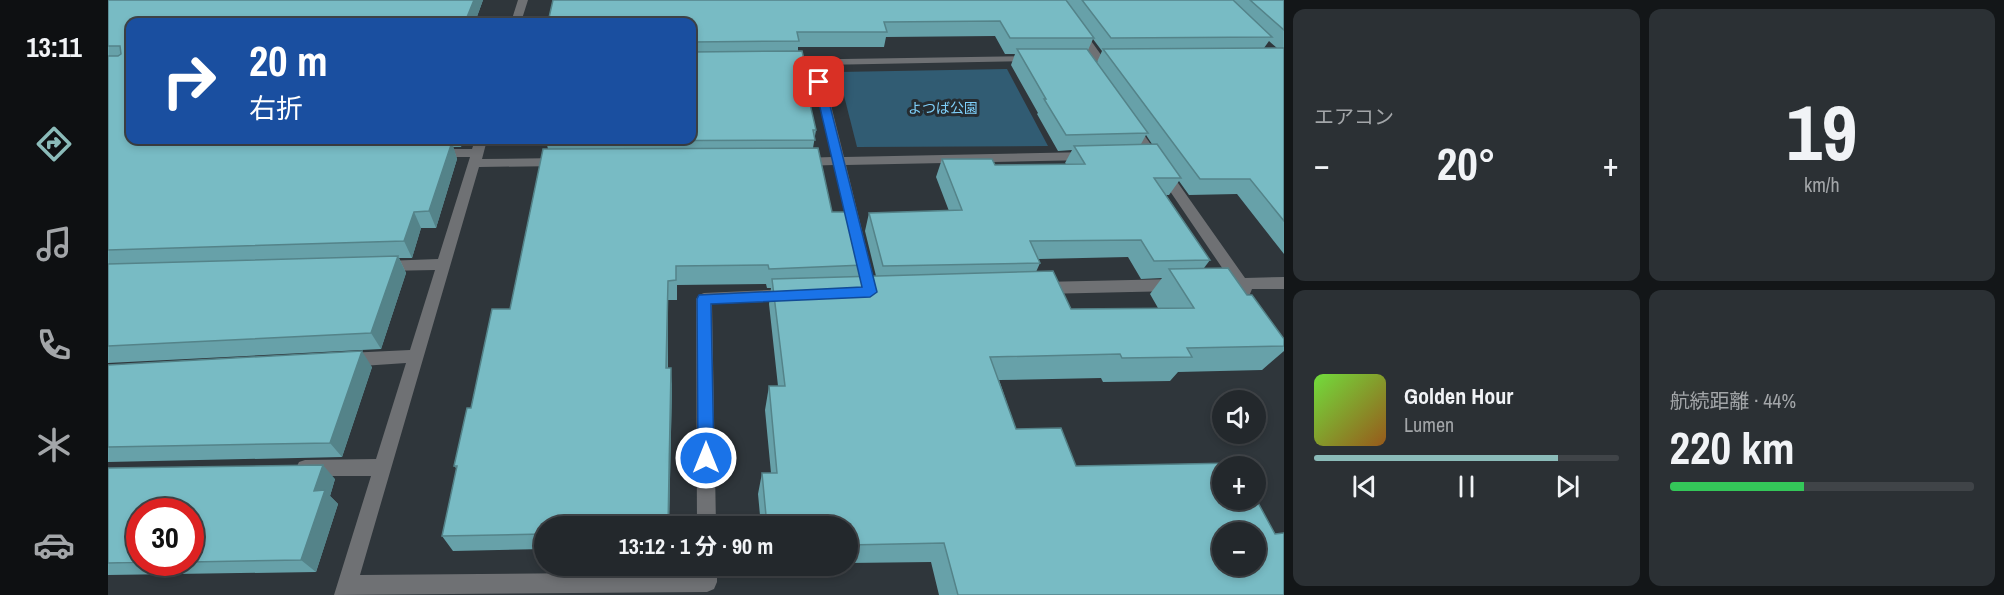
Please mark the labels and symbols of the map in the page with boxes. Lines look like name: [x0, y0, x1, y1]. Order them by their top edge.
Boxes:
pin: [793, 56, 844, 107]
park label: よつば公園: [908, 99, 978, 117]
position arrow: [674, 426, 738, 490]
speed limit sign: 30: [126, 498, 204, 576]

